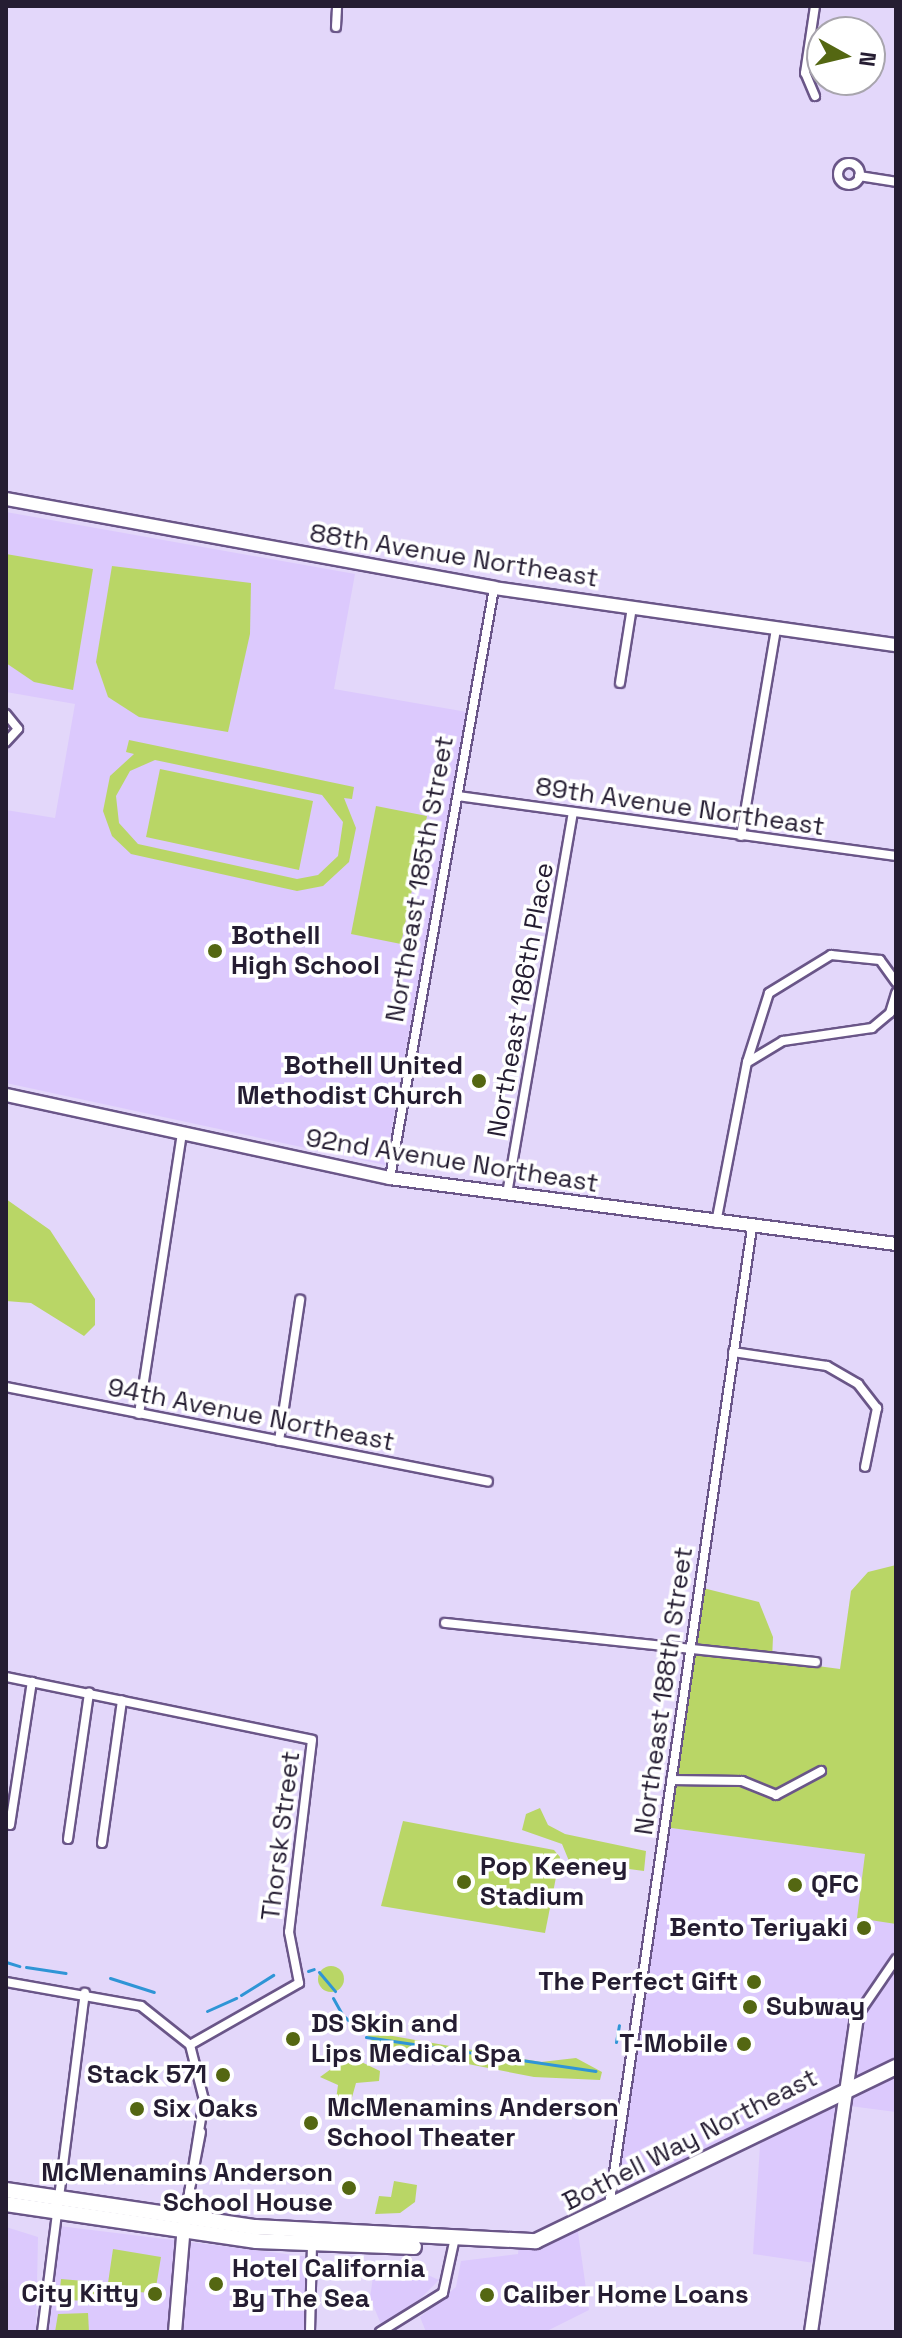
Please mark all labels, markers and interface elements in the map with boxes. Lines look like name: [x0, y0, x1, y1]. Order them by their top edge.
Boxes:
north arrow: [806, 16, 886, 96]
text: N: [853, 50, 883, 68]
street label: 88th Avenue Northeast: [307, 518, 601, 594]
street label: Northeast 185th Street: [379, 733, 461, 1025]
street label: 89th Avenue Northeast: [533, 771, 827, 843]
street label: Northeast 186th Place: [481, 860, 561, 1140]
place label: Bothell High School: [231, 920, 380, 982]
marker: Bothell High School: [206, 942, 224, 960]
place label: Bothell United Methodist Church: [237, 1050, 463, 1112]
marker: Bothell United Methodist Church: [470, 1072, 488, 1090]
street label: 92nd Avenue Northeast: [303, 1122, 601, 1200]
street label: 94th Avenue Northeast: [105, 1372, 397, 1458]
street label: Northeast 188th Street: [628, 1545, 700, 1837]
street label: Thorsk Street: [255, 1749, 307, 1923]
place label: Pop Keeney Stadium: [480, 1851, 627, 1912]
place label: QFC: [811, 1869, 859, 1901]
marker: Pop Keeney Stadium: [455, 1873, 473, 1891]
marker: QFC: [786, 1876, 804, 1894]
place label: Bento Teriyaki: [668, 1912, 848, 1944]
marker: Bento Teriyaki: [855, 1919, 873, 1937]
place label: The Perfect Gift: [538, 1966, 738, 1998]
marker: The Perfect Gift: [745, 1973, 763, 1991]
place label: Subway: [766, 1991, 865, 2023]
marker: Subway: [741, 1998, 759, 2016]
place label: DS Skin and Lips Medical Spa: [311, 2008, 521, 2070]
marker: DS Skin and Lips Medical Spa: [282, 2028, 304, 2050]
place label: T-Mobile: [619, 2028, 728, 2060]
marker: T-Mobile: [735, 2035, 753, 2053]
place label: Stack 571: [87, 2059, 207, 2091]
street label: Bothell Way Northeast: [557, 2062, 823, 2218]
marker: Stack 571: [214, 2066, 232, 2084]
place label: McMenamins Anderson School Theater: [327, 2092, 619, 2154]
place label: Six Oaks: [153, 2093, 258, 2125]
marker: Six Oaks: [128, 2100, 146, 2118]
marker: McMenamins Anderson School Theater: [302, 2114, 320, 2132]
place label: McMenamins Anderson School House: [41, 2157, 333, 2218]
marker: McMenamins Anderson School House: [340, 2179, 358, 2197]
place label: Hotel California By The Sea: [232, 2253, 425, 2314]
marker: Hotel California By The Sea: [207, 2275, 225, 2293]
place label: City Kitty: [21, 2278, 139, 2310]
place label: Caliber Home Loans: [503, 2279, 749, 2311]
marker: City Kitty: [146, 2285, 164, 2303]
marker: Caliber Home Loans: [478, 2286, 496, 2304]

